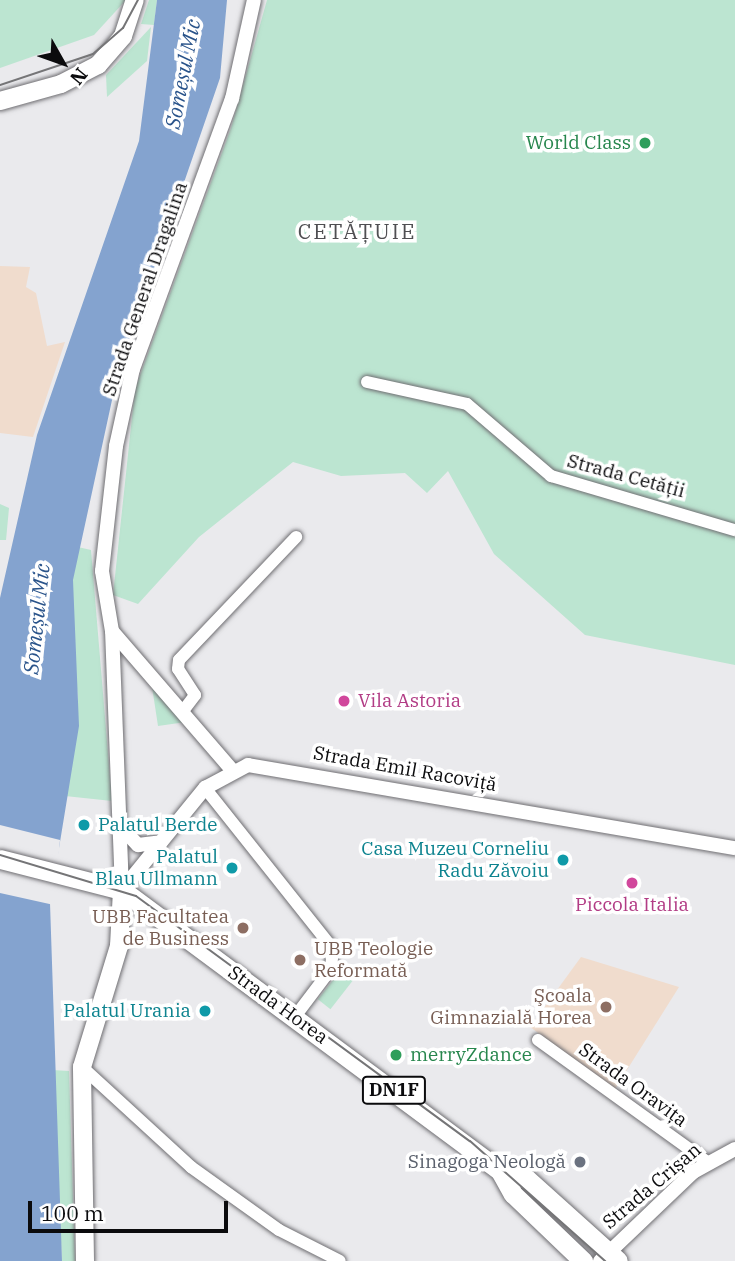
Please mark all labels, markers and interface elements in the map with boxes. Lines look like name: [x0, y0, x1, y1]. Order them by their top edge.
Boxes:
water label: Someșul Mic: [159, 17, 205, 131]
north arrow: [28, 28, 98, 98]
text: N: [65, 63, 93, 90]
place label: World Class: [526, 132, 631, 154]
marker: World Class: [637, 135, 653, 151]
street label: Strada General Dragalina: [98, 179, 192, 399]
district label: CETĂȚUIE: [299, 218, 415, 244]
street label: Strada Cetății: [565, 449, 687, 503]
water label: Someșul Mic: [18, 562, 54, 676]
place label: Vila Astoria: [358, 690, 461, 712]
marker: Vila Astoria: [336, 693, 352, 709]
street label: Strada Emil Racoviță: [311, 742, 499, 796]
place label: Palatul Berde: [98, 814, 217, 836]
marker: Palatul Berde: [76, 817, 92, 833]
place label: Casa Muzeu Corneliu Radu Zăvoiu: [361, 838, 549, 882]
place label: Palatul Blau Ullmann: [95, 846, 218, 890]
marker: Casa Muzeu Corneliu Radu Zăvoiu: [555, 852, 571, 868]
marker: Palatul Blau Ullmann: [224, 860, 240, 876]
marker: Piccola Italia: [624, 875, 640, 891]
place label: Piccola Italia: [575, 894, 689, 916]
place label: UBB Facultatea de Business: [92, 906, 229, 950]
marker: UBB Facultatea de Business: [235, 920, 251, 936]
place label: UBB Teologie Reformată: [314, 938, 433, 982]
marker: UBB Teologie Reformată: [292, 952, 308, 968]
street label: Strada Horea: [224, 961, 332, 1049]
place label: Şcoala Gimnazială Horea: [430, 985, 592, 1029]
marker: Şcoala Gimnazială Horea: [598, 999, 614, 1015]
place label: Palatul Urania: [63, 1000, 191, 1022]
marker: Palatul Urania: [197, 1003, 213, 1019]
street label: Strada Oravița: [574, 1038, 692, 1132]
place label: merryZdance: [410, 1044, 532, 1066]
marker: merryZdance: [388, 1047, 404, 1063]
road number: DN1F: [361, 1076, 427, 1105]
street label: Strada Crișan: [598, 1138, 706, 1234]
place label: Sinagoga Neologă: [408, 1151, 566, 1173]
marker: Sinagoga Neologă: [572, 1154, 588, 1170]
scale bar: [32, 1188, 231, 1232]
text: 100 m: [41, 1199, 104, 1227]

